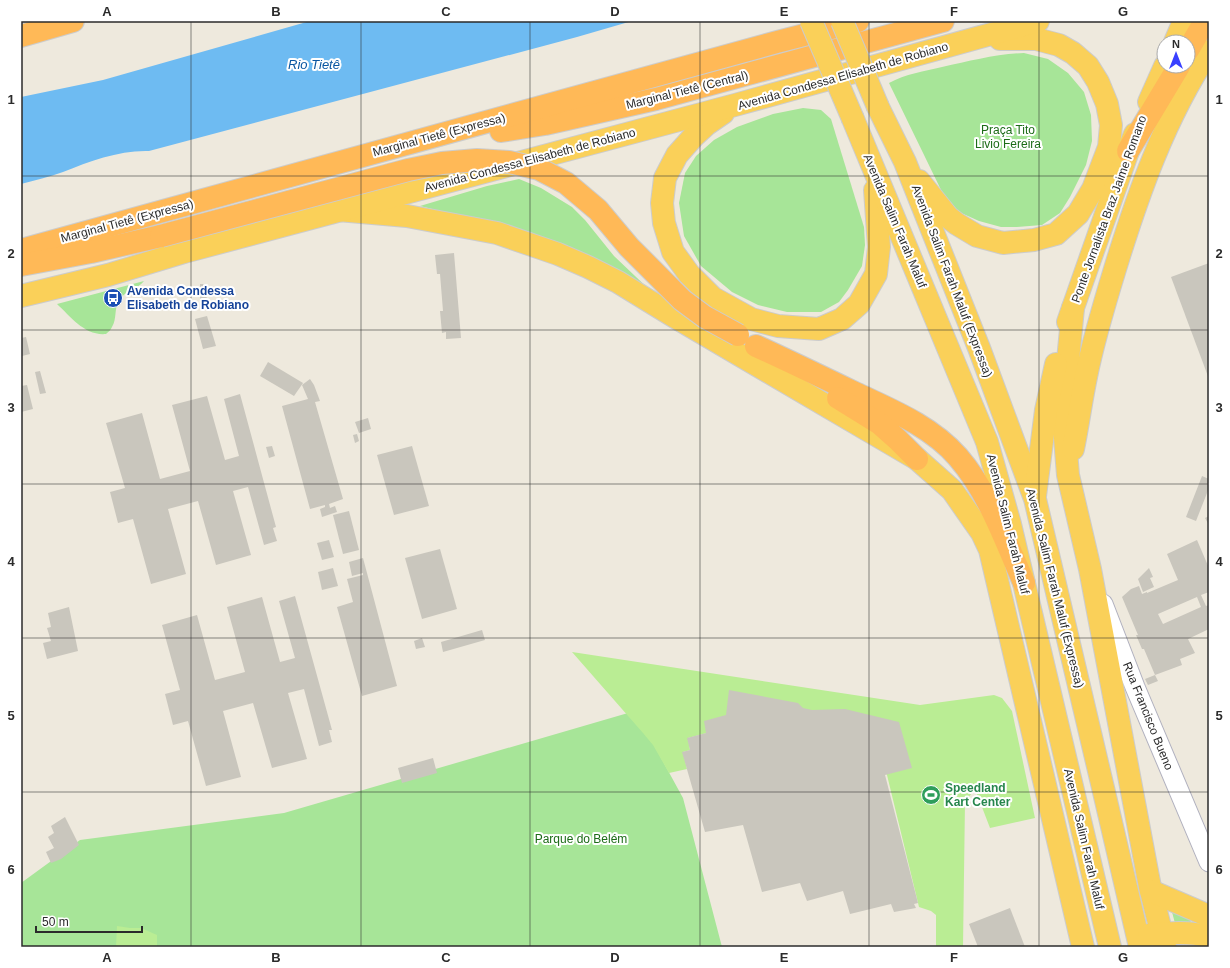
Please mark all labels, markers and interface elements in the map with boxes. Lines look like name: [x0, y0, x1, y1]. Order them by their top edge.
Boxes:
text: A: [102, 4, 112, 19]
text: B: [271, 4, 281, 19]
text: C: [441, 4, 451, 19]
text: D: [610, 4, 620, 19]
text: E: [780, 4, 789, 19]
text: F: [950, 4, 958, 19]
text: G: [1118, 4, 1128, 19]
north arrow: [1156, 34, 1196, 74]
text: N: [1172, 38, 1180, 50]
street label: Avenida Condessa Elisabeth de Robiano: [736, 39, 950, 113]
water label: Rio Tietê: [288, 57, 340, 72]
street label: Marginal Tietê (Central): [624, 68, 750, 112]
text: 1: [7, 92, 15, 107]
text: 1: [1215, 92, 1223, 107]
street label: Marginal Tietê (Expressa): [371, 111, 507, 159]
street label: Ponte Jornalista Braz Jaime Romano: [1069, 113, 1150, 304]
park label: Praça Tito Livio Fereira: [975, 123, 1041, 151]
street label: Avenida Condessa Elisabeth de Robiano: [423, 125, 637, 195]
street label: Avenida Salim Farah Maluf: [860, 152, 930, 291]
street label: Avenida Salim Farah Maluf (Expressa): [909, 183, 995, 379]
street label: Marginal Tietê (Expressa): [59, 197, 195, 245]
text: 2: [7, 246, 15, 261]
text: 2: [1215, 246, 1223, 261]
place label: Avenida Condessa Elisabeth de Robiano: [127, 284, 249, 312]
bus stop icon: Avenida Condessa Elisabeth de Robiano: [102, 287, 124, 309]
text: 3: [7, 400, 15, 415]
text: 3: [1215, 400, 1223, 415]
street label: Avenida Salim Farah Maluf: [984, 453, 1032, 596]
street label: Avenida Salim Farah Maluf (Expressa): [1023, 487, 1087, 689]
text: 4: [7, 554, 15, 569]
text: 4: [1215, 554, 1223, 569]
street label: Rua Francisco Bueno: [1120, 660, 1176, 772]
text: 5: [7, 708, 15, 723]
text: 5: [1215, 708, 1223, 723]
street label: Avenida Salim Farah Maluf: [1061, 767, 1107, 911]
place label: Speedland Kart Center: [945, 781, 1011, 809]
sports icon: Speedland Kart Center: [920, 784, 942, 806]
park label: Parque do Belém: [535, 832, 627, 846]
text: 6: [7, 862, 15, 877]
text: 6: [1215, 862, 1223, 877]
scale bar: [36, 908, 142, 934]
text: 50 m: [42, 915, 69, 929]
text: A: [102, 950, 112, 965]
text: B: [271, 950, 281, 965]
text: C: [441, 950, 451, 965]
text: D: [610, 950, 620, 965]
text: E: [780, 950, 789, 965]
text: F: [950, 950, 958, 965]
text: G: [1118, 950, 1128, 965]

